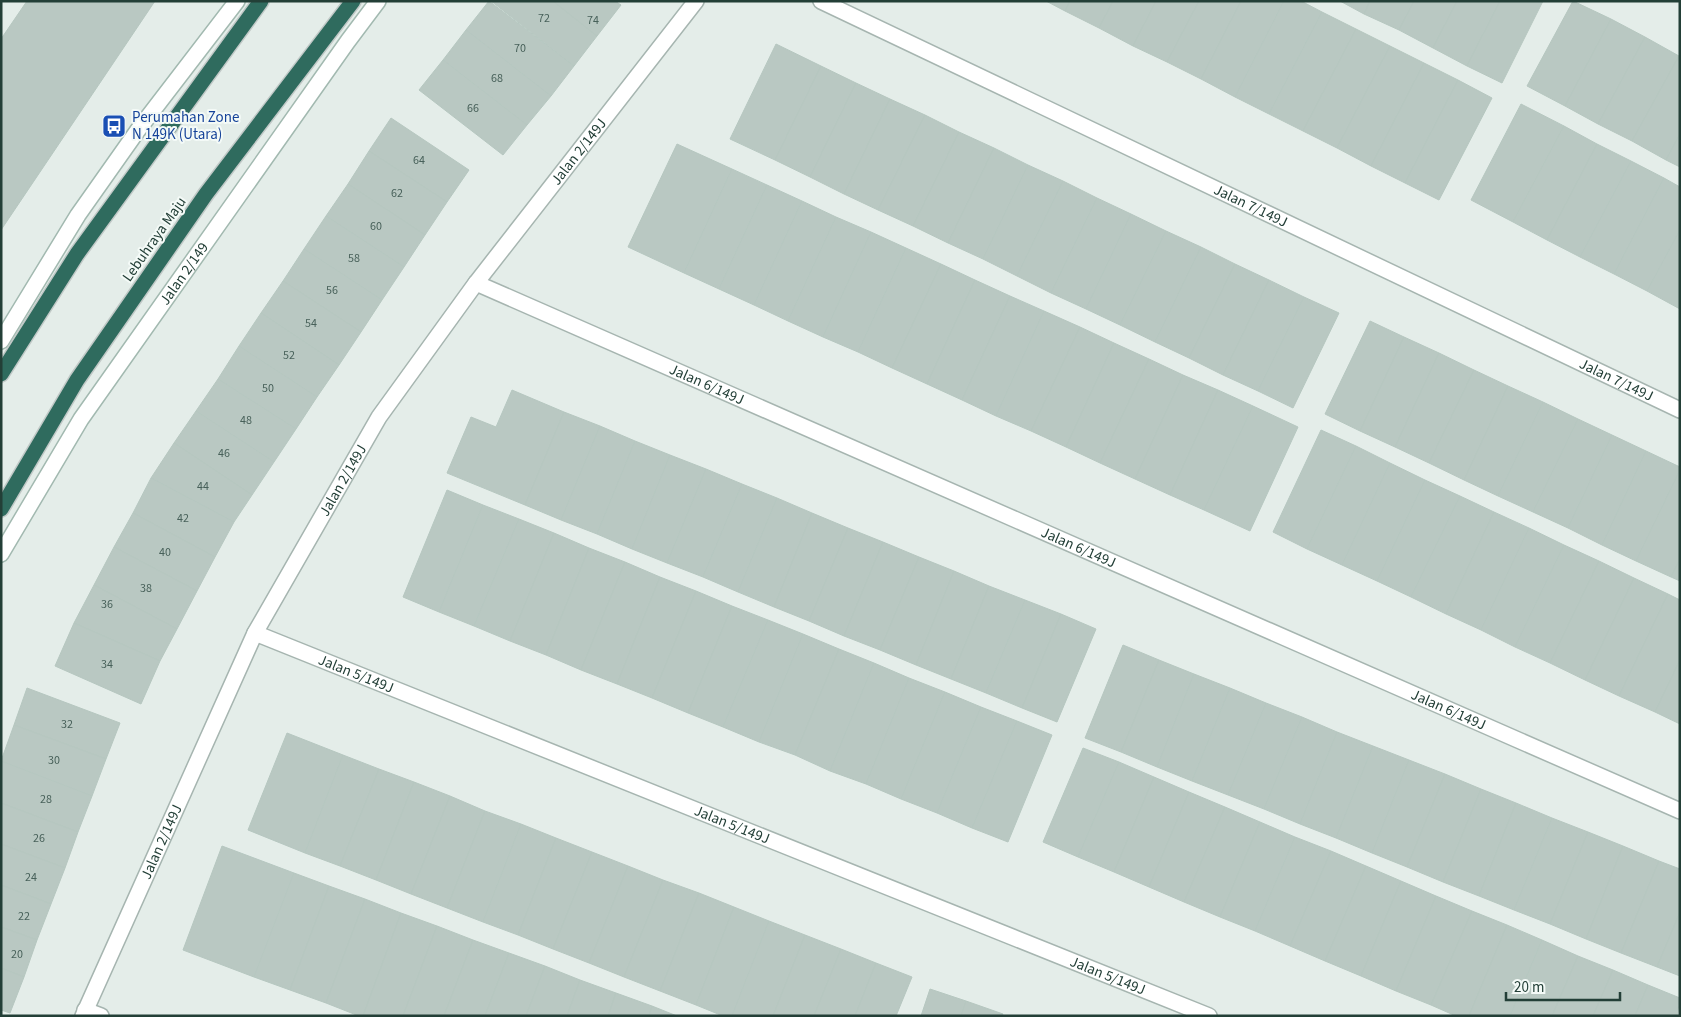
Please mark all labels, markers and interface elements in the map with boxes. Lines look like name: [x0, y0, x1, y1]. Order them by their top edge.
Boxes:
house number: 72: [538, 10, 550, 27]
house number: 74: [587, 12, 599, 29]
house number: 70: [514, 40, 526, 57]
house number: 68: [491, 70, 503, 87]
house number: 66: [467, 100, 479, 117]
place label: Perumahan Zone N 149K (Utara): [132, 107, 239, 145]
bus stop icon: Perumahan Zone N 149K (Utara): [101, 113, 127, 139]
street label: Jalan 2/149J: [546, 114, 612, 190]
house number: 64: [413, 152, 425, 169]
street label: Jalan 7/149J: [1210, 179, 1291, 233]
house number: 62: [391, 185, 403, 202]
street label: Lebuhraya Maju: [117, 193, 191, 286]
house number: 60: [370, 218, 382, 235]
street label: Jalan 2/149: [155, 238, 214, 310]
house number: 58: [348, 250, 360, 267]
house number: 56: [326, 282, 338, 299]
house number: 54: [305, 315, 317, 332]
house number: 52: [283, 347, 295, 364]
street label: Jalan 7/149J: [1576, 354, 1657, 407]
street label: Jalan 6/149J: [666, 359, 747, 410]
house number: 50: [262, 380, 274, 397]
house number: 48: [240, 412, 252, 429]
street label: Jalan 2/149J: [314, 441, 372, 520]
house number: 46: [218, 445, 230, 462]
house number: 44: [197, 478, 209, 495]
house number: 42: [177, 510, 189, 527]
street label: Jalan 6/149J: [1038, 522, 1119, 573]
house number: 40: [159, 544, 171, 561]
house number: 38: [140, 580, 152, 597]
house number: 36: [101, 596, 113, 613]
street label: Jalan 5/149J: [315, 649, 397, 699]
house number: 34: [101, 656, 113, 673]
street label: Jalan 6/149J: [1408, 684, 1489, 736]
house number: 32: [61, 716, 73, 733]
house number: 30: [48, 752, 60, 769]
house number: 28: [40, 791, 52, 808]
street label: Jalan 5/149J: [691, 800, 773, 850]
street label: Jalan 2/149J: [136, 801, 188, 883]
house number: 26: [33, 830, 45, 847]
house number: 24: [25, 869, 37, 886]
house number: 22: [18, 908, 30, 925]
house number: 20: [11, 946, 23, 963]
street label: Jalan 5/149J: [1067, 951, 1149, 1000]
scale bar: [1506, 970, 1620, 1002]
text: 20 m: [1514, 977, 1544, 998]

